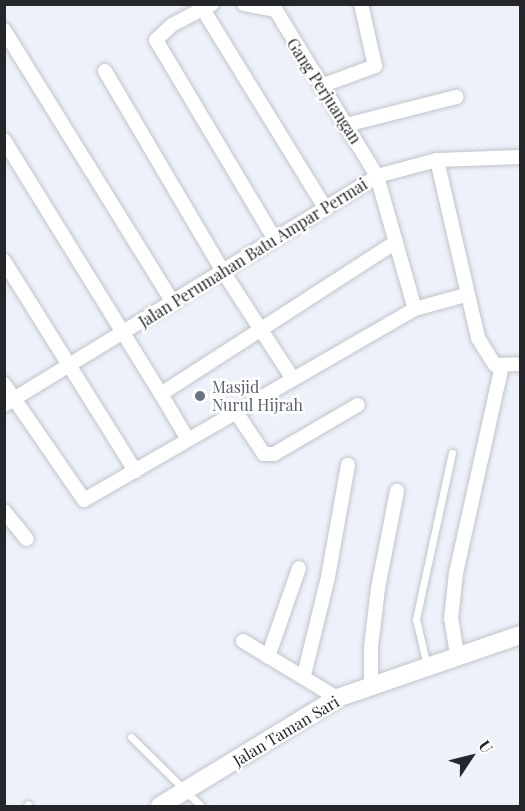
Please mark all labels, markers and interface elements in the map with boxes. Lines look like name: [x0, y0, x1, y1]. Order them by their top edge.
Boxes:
street label: Gang Perjuangan: [283, 35, 365, 147]
street label: Jalan Perumahan Batu Ampar Permai: [135, 174, 371, 332]
place label: Masjid Nurul Hijrah: [212, 377, 303, 415]
marker: Masjid Nurul Hijrah: [193, 389, 207, 403]
street label: Jalan Taman Sari: [229, 692, 343, 770]
north arrow: [441, 727, 501, 787]
text: U: [474, 736, 498, 757]

